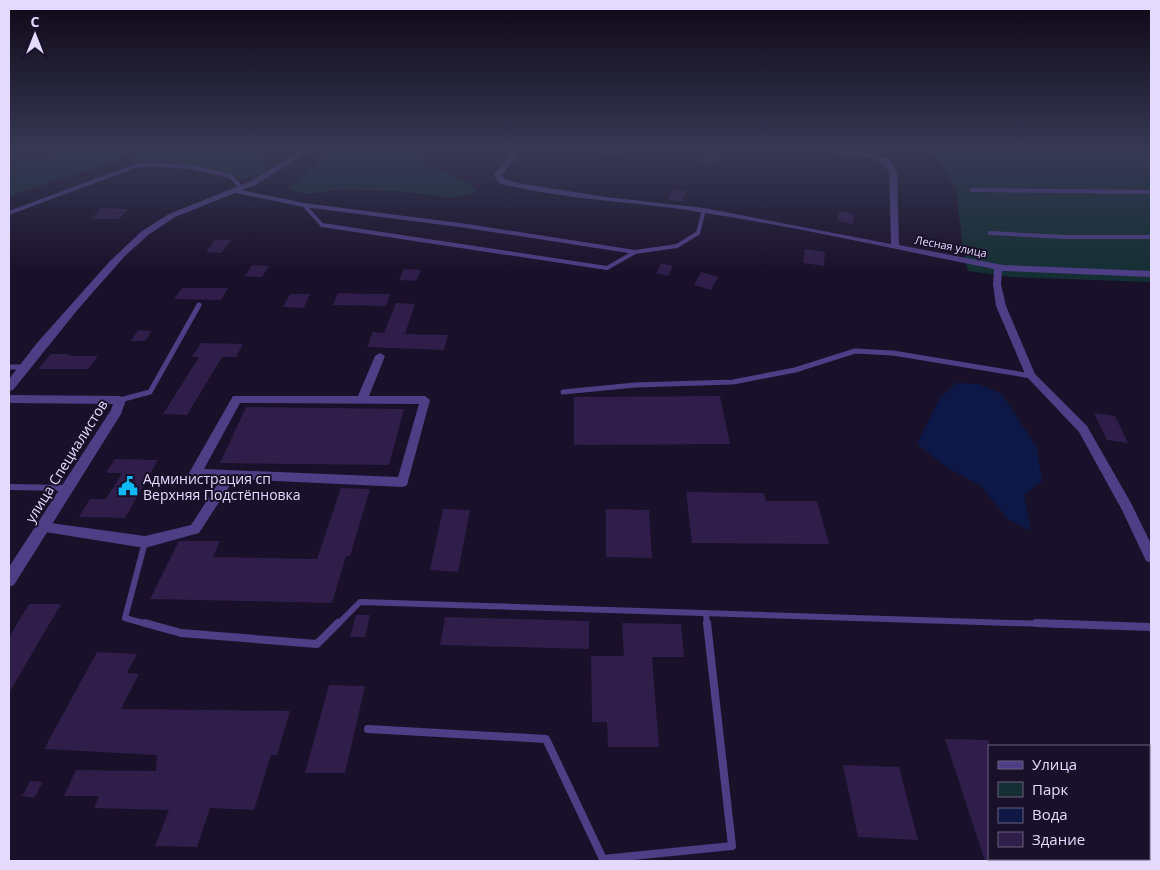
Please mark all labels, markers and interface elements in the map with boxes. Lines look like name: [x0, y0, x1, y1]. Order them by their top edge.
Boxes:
north arrow: [10, 10, 60, 60]
text: С: [31, 12, 40, 31]
street label: Лесная улица: [914, 232, 988, 260]
street label: улица Специалистов: [20, 396, 112, 526]
place label: Администрация сп Верхняя Подстёпновка: [143, 469, 301, 504]
public building icon: Администрация сп Верхняя Подстёпновка: [117, 475, 139, 497]
legend: [988, 745, 1150, 860]
text: Улица: [1032, 754, 1077, 774]
text: Парк: [1032, 779, 1068, 799]
text: Вода: [1032, 804, 1068, 824]
text: Здание: [1032, 829, 1085, 849]

